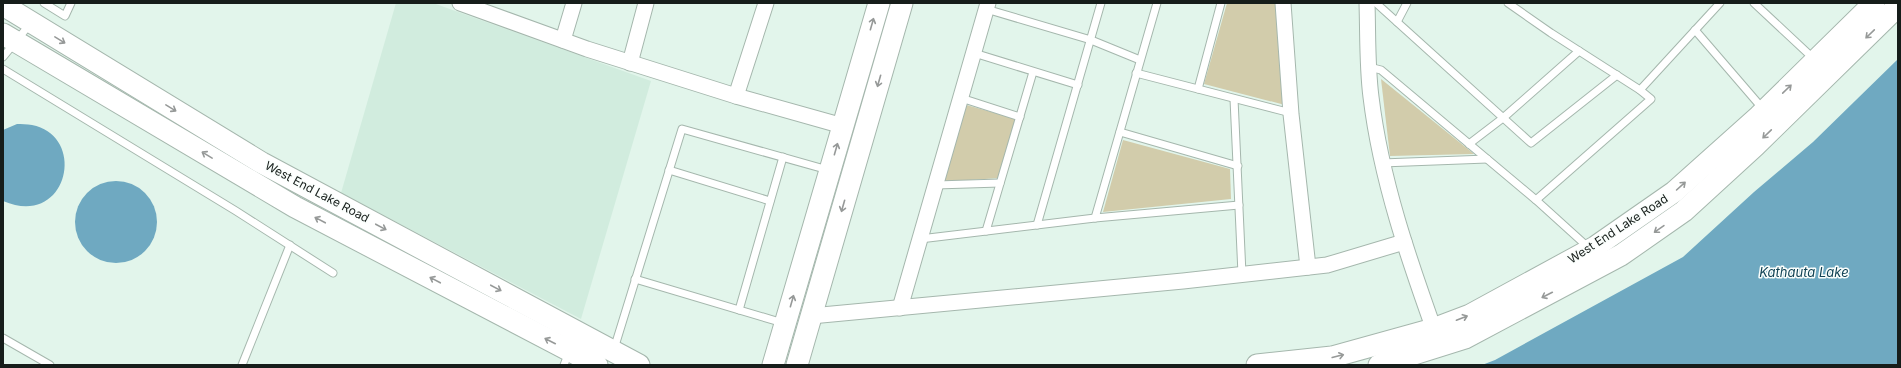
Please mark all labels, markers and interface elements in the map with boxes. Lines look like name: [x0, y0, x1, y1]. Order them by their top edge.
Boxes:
one-way arrow: [869, 18, 876, 31]
one-way arrow: [1865, 29, 1875, 39]
one-way arrow: [54, 36, 66, 44]
one-way arrow: [875, 74, 882, 87]
one-way arrow: [1782, 84, 1792, 94]
one-way arrow: [165, 104, 177, 112]
one-way arrow: [1762, 129, 1772, 139]
one-way arrow: [833, 143, 840, 156]
one-way arrow: [201, 150, 213, 158]
street label: West End Lake Road: [262, 158, 372, 225]
one-way arrow: [1676, 182, 1686, 191]
street label: West End Lake Road: [1565, 191, 1670, 266]
one-way arrow: [839, 199, 846, 212]
one-way arrow: [314, 215, 326, 223]
one-way arrow: [375, 224, 387, 231]
one-way arrow: [1654, 225, 1665, 233]
water label: Kathauta Lake: [1759, 264, 1849, 280]
one-way arrow: [429, 276, 441, 284]
one-way arrow: [490, 285, 502, 293]
one-way arrow: [1541, 292, 1553, 299]
one-way arrow: [789, 294, 796, 307]
one-way arrow: [1455, 313, 1467, 321]
one-way arrow: [544, 337, 556, 344]
one-way arrow: [1331, 351, 1344, 359]

